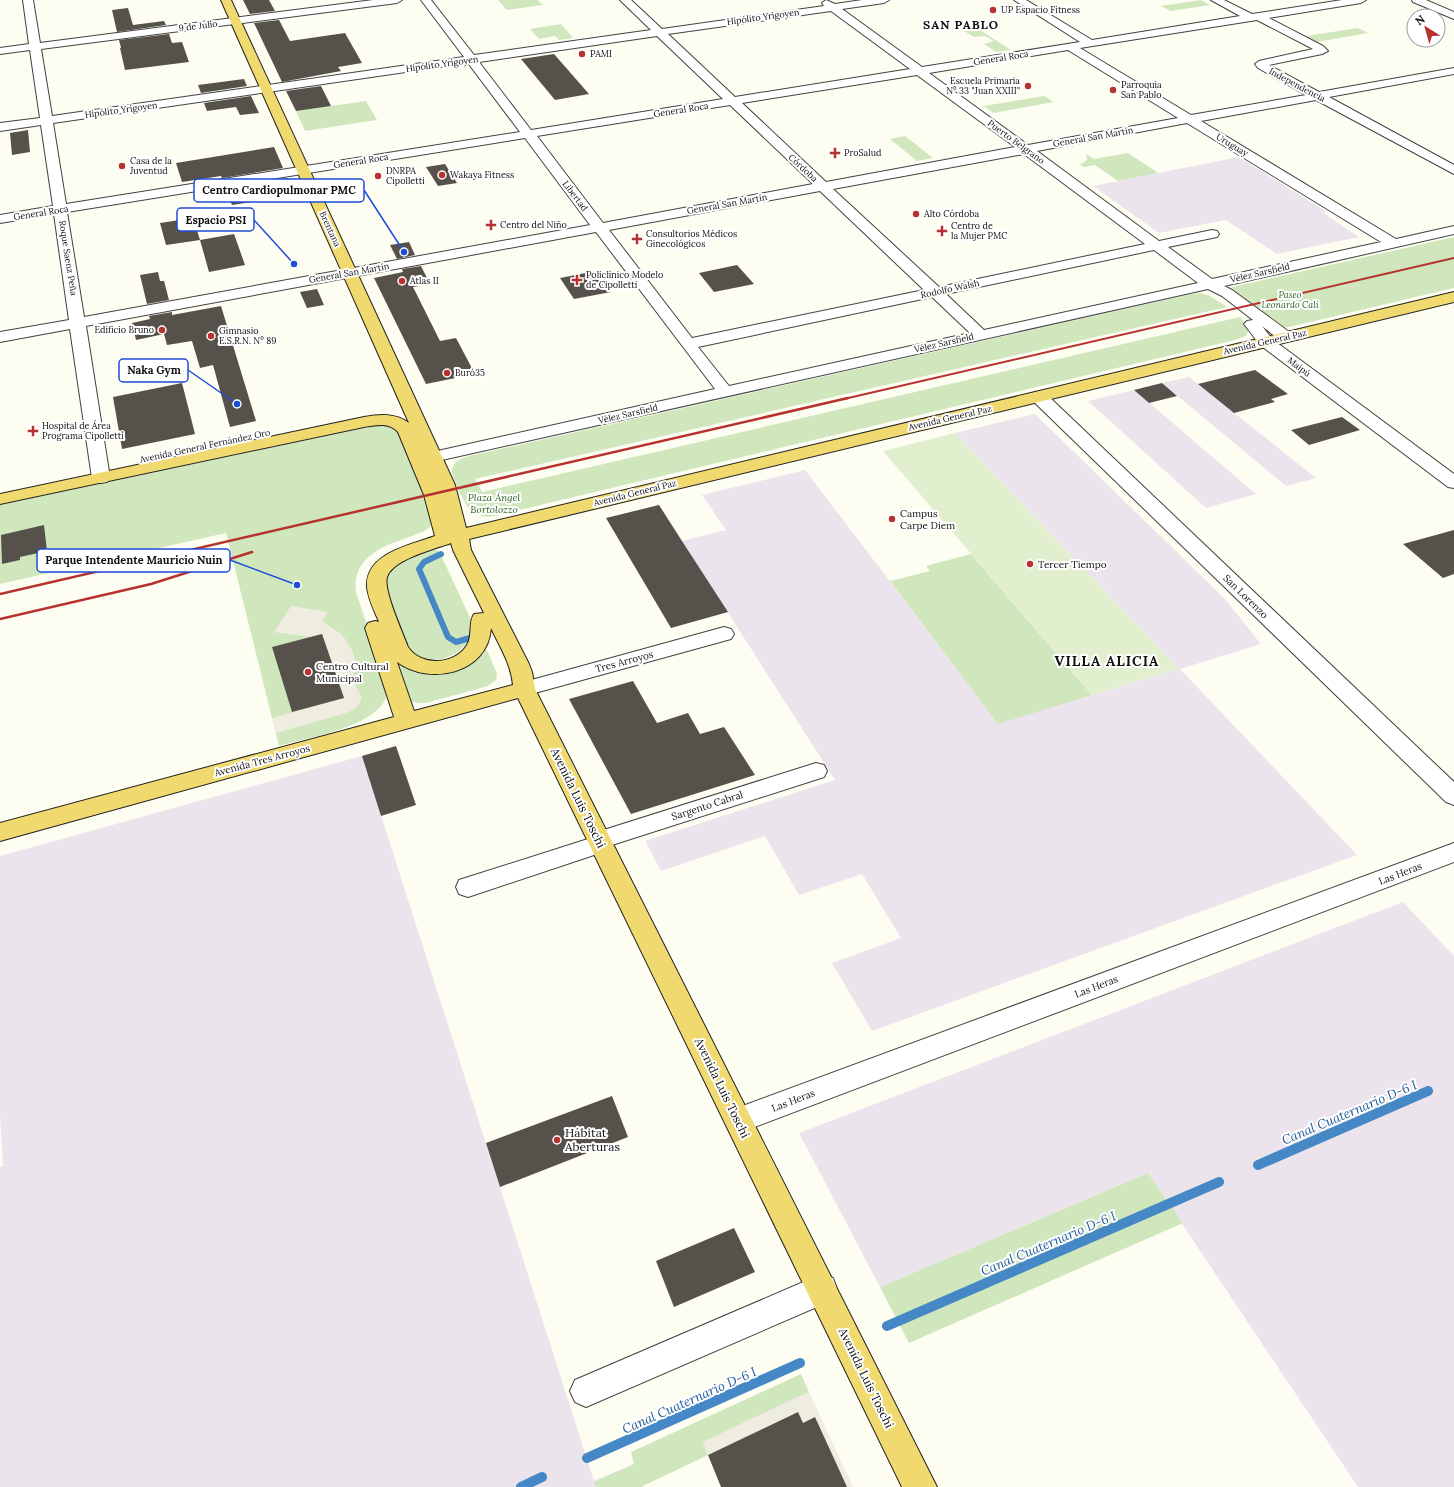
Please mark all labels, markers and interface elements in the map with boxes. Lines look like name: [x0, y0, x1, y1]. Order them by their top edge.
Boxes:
place label: UP Espacio Fitness: [1001, 4, 1080, 15]
marker: UP Espacio Fitness: [988, 5, 998, 15]
street label: Hipólito Yrigoyen: [726, 6, 800, 27]
north arrow: [1406, 8, 1446, 48]
text: N: [1412, 12, 1428, 28]
district label: SAN PABLO: [923, 17, 999, 32]
street label: 9 de Julio: [178, 18, 218, 33]
place label: PAMI: [590, 48, 612, 59]
street label: General Roca: [973, 48, 1030, 67]
marker: PAMI: [577, 49, 587, 59]
street label: Hipólito Yrigoyen: [405, 53, 479, 74]
street label: Independencia: [1267, 65, 1328, 104]
place label: Escuela Primaria N° 33 "Juan XXIII": [946, 75, 1020, 96]
place label: Parroquia San Pablo: [1121, 79, 1162, 100]
marker: Escuela Primaria N° 33 "Juan XXIII": [1023, 81, 1033, 91]
marker: Parroquia San Pablo: [1108, 85, 1118, 95]
street label: Hipólito Yrigoyen: [84, 99, 158, 120]
street label: General Roca: [653, 100, 710, 119]
street label: Puerto Belgrano: [986, 117, 1047, 166]
street label: General San Martín: [1052, 124, 1134, 149]
street label: Uruguay: [1214, 131, 1251, 159]
marker: ProSalud: [829, 147, 841, 159]
place label: ProSalud: [844, 147, 882, 158]
street label: General Roca: [333, 151, 390, 170]
street label: Córdoba: [786, 151, 820, 184]
place label: Casa de la Juventud: [129, 155, 172, 176]
marker: Casa de la Juventud: [117, 161, 127, 171]
place label: DNRPA Cipolletti: [386, 165, 425, 186]
place label: Wakaya Fitness: [450, 169, 514, 180]
marker: Wakaya Fitness: [437, 170, 447, 180]
marker: DNRPA Cipolletti: [373, 171, 383, 181]
street label: Libertad: [560, 178, 591, 214]
callout: Centro Cardiopulmonar PMC: [194, 179, 364, 202]
text: Centro Cardiopulmonar PMC: [202, 183, 356, 197]
street label: General San Martín: [686, 191, 768, 216]
street label: General Roca: [13, 203, 70, 222]
callout: Espacio PSI: [177, 208, 254, 231]
place label: Alto Córdoba: [923, 208, 979, 219]
street label: Brentana: [317, 209, 344, 249]
marker: Alto Córdoba: [911, 209, 921, 219]
text: Espacio PSI: [186, 213, 246, 227]
street label: Roque Saenz Peña: [57, 219, 80, 297]
marker: Centro del Niño: [485, 219, 497, 231]
place label: Centro del Niño: [500, 219, 567, 230]
place label: Centro de la Mujer PMC: [951, 220, 1008, 241]
marker: Centro de la Mujer PMC: [936, 225, 948, 237]
place label: Consultorios Médicos Ginecológicos: [646, 228, 737, 249]
marker: Consultorios Médicos Ginecológicos: [631, 233, 643, 245]
street label: General San Martín: [308, 260, 390, 285]
street label: Vélez Sarsfield: [1228, 260, 1291, 285]
place label: Policlínico Modelo de Cipolletti: [586, 269, 663, 290]
marker: Policlínico Modelo de Cipolletti: [571, 274, 583, 286]
place label: Atlas II: [409, 275, 439, 286]
marker: Atlas II: [397, 276, 407, 286]
street label: Rodolfo Walsh: [919, 277, 981, 300]
park label: Paseo Leonardo Cali: [1261, 289, 1319, 310]
place label: Edificio Bruno: [94, 324, 154, 335]
marker: Edificio Bruno: [157, 325, 167, 335]
place label: Gimnasio E.S.R.N. N° 89: [219, 325, 276, 346]
street label: Avenida General Paz: [1221, 326, 1308, 357]
street label: Vélez Sarsfield: [912, 330, 975, 355]
marker: Gimnasio E.S.R.N. N° 89: [206, 331, 216, 341]
street label: Maipú: [1286, 354, 1314, 379]
callout: Naka Gym: [119, 359, 188, 382]
text: Naka Gym: [127, 363, 181, 377]
place label: Buró35: [455, 367, 485, 378]
marker: Buró35: [442, 368, 452, 378]
street label: Vélez Sarsfield: [596, 401, 659, 426]
street label: Avenida General Paz: [906, 402, 993, 433]
place label: Hospital de Área Programa Cipolletti: [42, 420, 124, 441]
marker: Hospital de Área Programa Cipolletti: [27, 425, 39, 437]
street label: Avenida General Fernández Oro: [138, 426, 271, 465]
street label: Avenida General Paz: [591, 477, 678, 508]
park label: Plaza Ángel Bortolozzo: [468, 491, 520, 516]
place label: Campus Carpe Diem: [900, 507, 955, 532]
marker: Campus Carpe Diem: [887, 514, 897, 524]
callout: Parque Intendente Mauricio Nuin: [37, 549, 230, 572]
text: Parque Intendente Mauricio Nuin: [45, 553, 223, 567]
place label: Tercer Tiempo: [1038, 558, 1107, 571]
marker: Tercer Tiempo: [1025, 559, 1035, 569]
street label: San Lorenzo: [1220, 572, 1271, 621]
street label: Tres Arroyos: [594, 647, 655, 675]
district label: VILLA ALICIA: [1055, 652, 1159, 670]
place label: Centro Cultural Municipal: [316, 660, 389, 685]
marker: Centro Cultural Municipal: [303, 667, 313, 677]
street label: Avenida Tres Arroyos: [212, 741, 312, 780]
street label: Avenida Luis Toschi: [547, 744, 609, 850]
street label: Sargento Cabral: [670, 788, 745, 823]
street label: Las Heras: [1377, 859, 1424, 888]
street label: Las Heras: [1073, 972, 1120, 1001]
street label: Avenida Luis Toschi: [691, 1034, 753, 1140]
water label: Canal Cuaternario D-6 I: [1279, 1076, 1419, 1149]
street label: Las Heras: [770, 1086, 817, 1115]
place label: Hábitat Aberturas: [564, 1125, 620, 1154]
marker: Hábitat Aberturas: [552, 1135, 562, 1145]
water label: Canal Cuaternario D-6 I: [978, 1207, 1118, 1280]
street label: Avenida Luis Toschi: [835, 1324, 897, 1430]
water label: Canal Cuaternario D-6 I: [619, 1363, 759, 1438]

